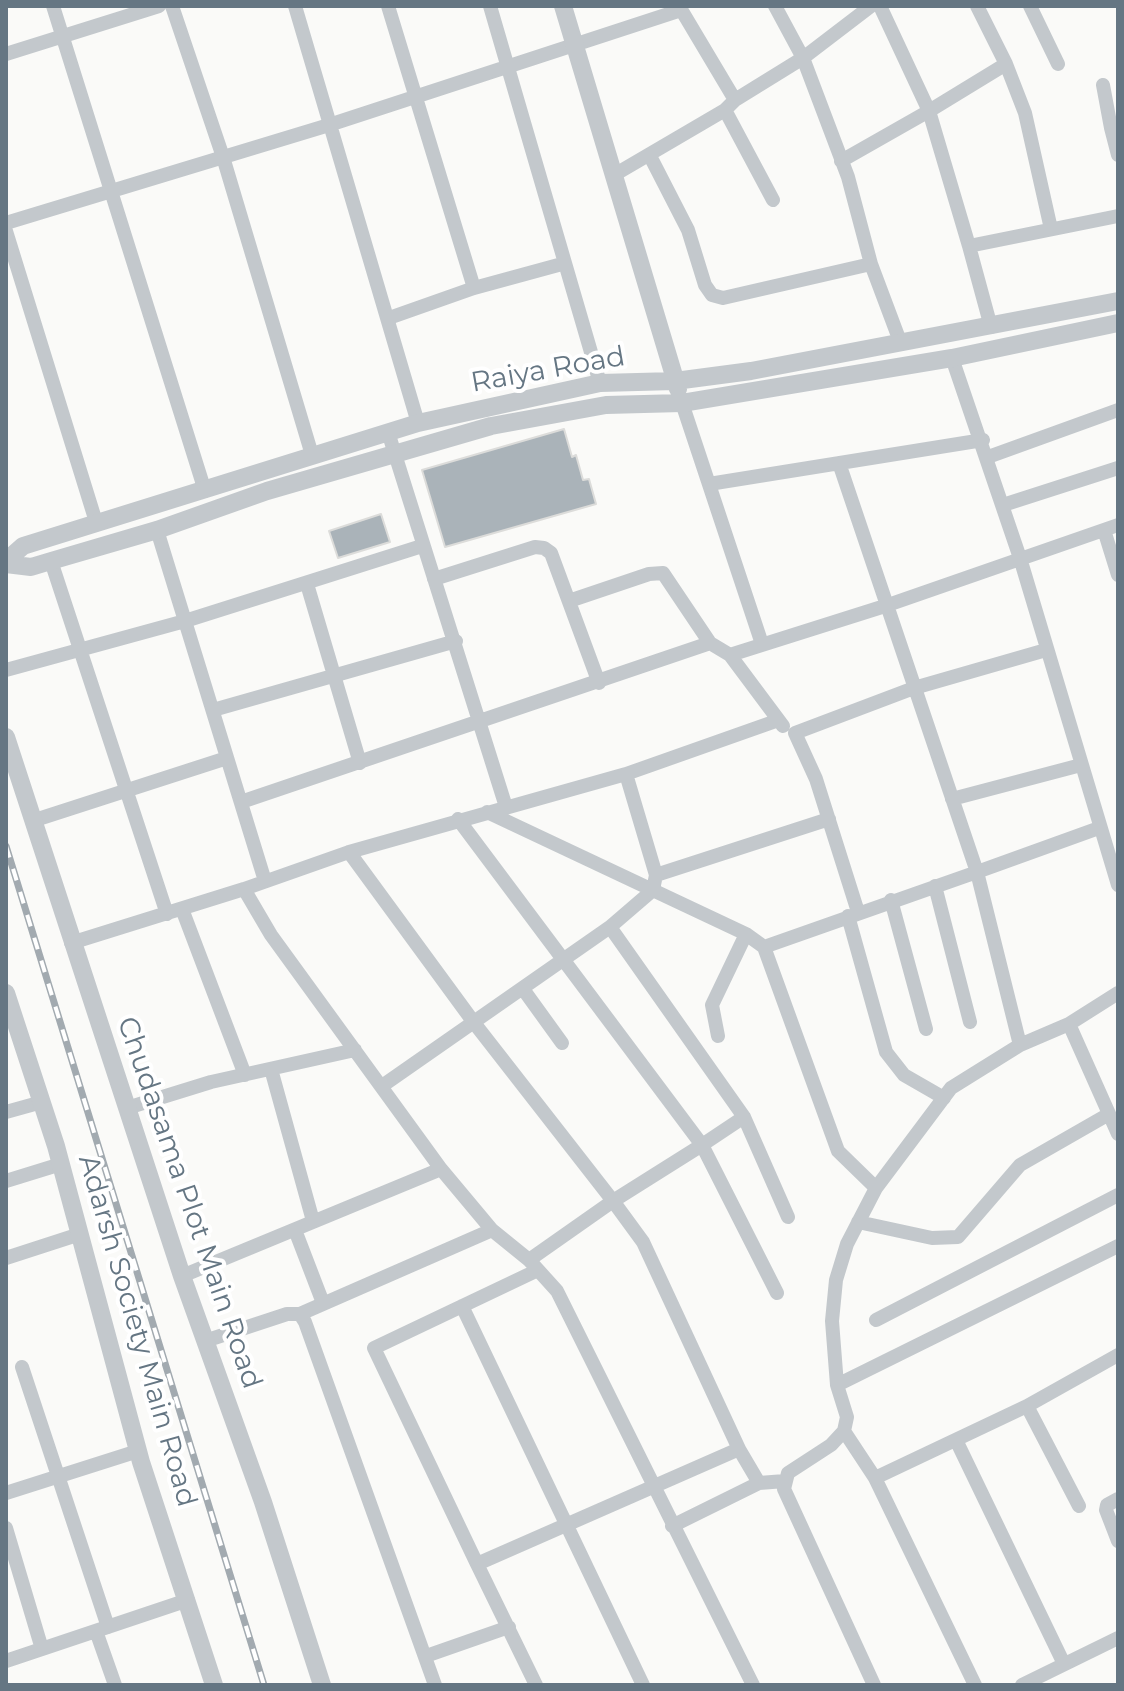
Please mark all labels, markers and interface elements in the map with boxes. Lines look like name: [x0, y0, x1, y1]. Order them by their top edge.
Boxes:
street label: Raiya Road: [468, 340, 628, 400]
street label: Chudasama Plot Main Road: [109, 1013, 269, 1393]
street label: Adarsh Society Main Road: [71, 1151, 203, 1511]

